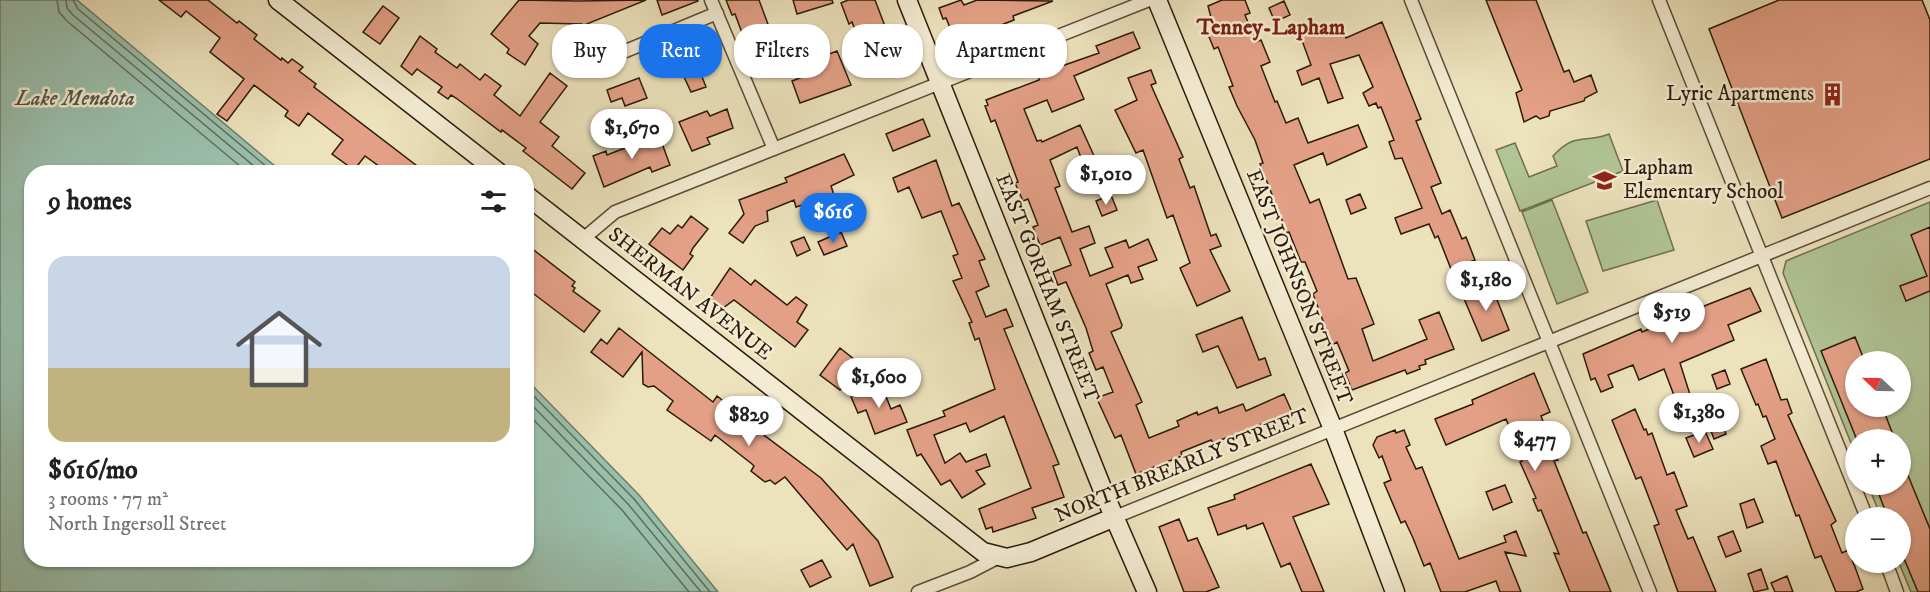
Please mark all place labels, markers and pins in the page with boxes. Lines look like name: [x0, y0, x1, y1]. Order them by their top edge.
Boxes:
place label: Lyric Apartments: [1666, 81, 1814, 107]
building icon: Lyric Apartments: [1819, 81, 1845, 107]
pin: $1,670: [583, 109, 681, 160]
pin: $1,010: [1057, 155, 1155, 206]
place label: Lapham Elementary School: [1623, 155, 1784, 205]
school or university icon: Lapham Elementary School: [1592, 167, 1618, 193]
pin: $616: [797, 193, 869, 244]
pin: $1,180: [1437, 261, 1535, 312]
pin: $519: [1636, 293, 1708, 344]
pin: $1,600: [830, 358, 928, 409]
pin: $1,380: [1650, 393, 1748, 444]
pin: $829: [713, 396, 785, 447]
pin: $477: [1499, 421, 1571, 472]

